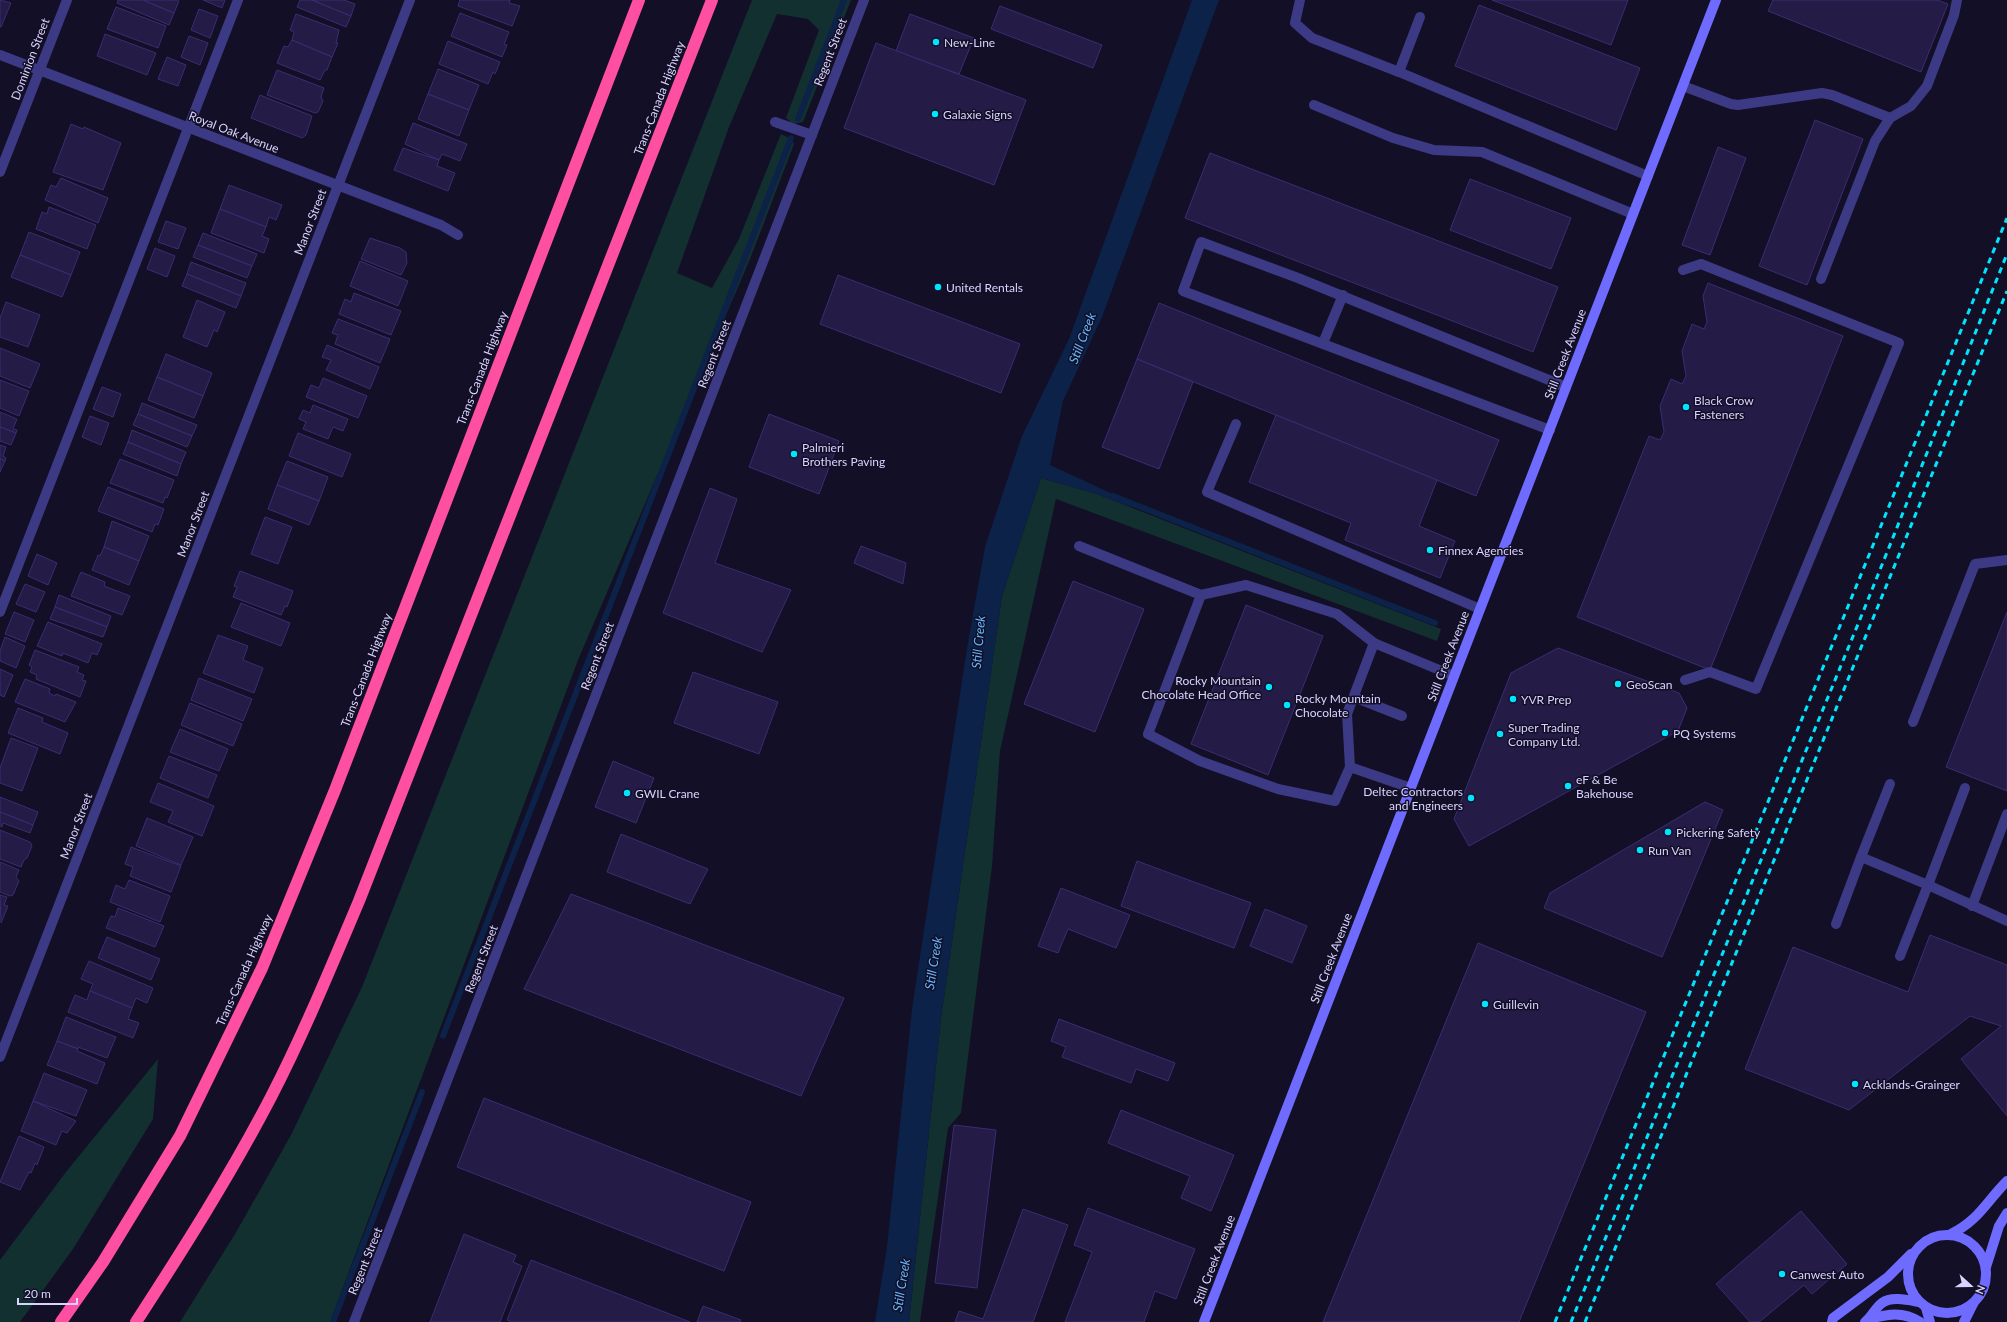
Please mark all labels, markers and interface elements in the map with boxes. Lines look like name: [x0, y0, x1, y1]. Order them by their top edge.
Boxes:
street label: Dominion Street: [8, 15, 53, 102]
street label: Regent Street: [810, 15, 850, 88]
place label: New-Line: [944, 35, 995, 50]
marker: New-Line: [931, 37, 941, 47]
street label: Trans-Canada Highway: [630, 38, 688, 157]
place label: Galaxie Signs: [943, 107, 1012, 122]
street label: Royal Oak Avenue: [187, 108, 281, 156]
marker: Galaxie Signs: [930, 109, 940, 119]
street label: Manor Street: [291, 186, 330, 257]
place label: United Rentals: [946, 280, 1023, 295]
marker: United Rentals: [933, 282, 943, 292]
street label: Still Creek Avenue: [1541, 307, 1589, 401]
street label: Trans-Canada Highway: [453, 308, 511, 427]
water label: Still Creek: [1065, 309, 1099, 366]
street label: Regent Street: [694, 317, 734, 390]
place label: Black Crow Fasteners: [1694, 393, 1754, 422]
marker: Black Crow Fasteners: [1681, 402, 1691, 412]
place label: Palmieri Brothers Paving: [802, 440, 885, 469]
marker: Palmieri Brothers Paving: [789, 449, 799, 459]
street label: Manor Street: [174, 488, 213, 559]
place label: Finnex Agencies: [1438, 543, 1523, 558]
marker: Finnex Agencies: [1425, 545, 1435, 555]
street label: Still Creek Avenue: [1424, 609, 1472, 703]
street label: Trans-Canada Highway: [337, 610, 395, 729]
water label: Still Creek: [968, 614, 988, 669]
street label: Regent Street: [577, 619, 617, 692]
place label: Rocky Mountain Chocolate Head Office: [1141, 673, 1261, 702]
place label: GeoScan: [1626, 677, 1673, 692]
marker: GeoScan: [1613, 679, 1623, 689]
marker: Rocky Mountain Chocolate Head Office: [1264, 682, 1274, 692]
place label: Rocky Mountain Chocolate: [1295, 691, 1381, 720]
place label: YVR Prep: [1521, 692, 1572, 707]
marker: YVR Prep: [1508, 694, 1518, 704]
marker: Rocky Mountain Chocolate: [1282, 700, 1292, 710]
place label: Super Trading Company Ltd.: [1508, 720, 1580, 749]
place label: PQ Systems: [1673, 726, 1736, 741]
marker: PQ Systems: [1660, 728, 1670, 738]
marker: Super Trading Company Ltd.: [1495, 729, 1505, 739]
place label: eF & Be Bakehouse: [1576, 772, 1633, 801]
marker: eF & Be Bakehouse: [1563, 781, 1573, 791]
place label: Deltec Contractors and Engineers: [1363, 784, 1463, 813]
place label: GWIL Crane: [635, 786, 700, 801]
marker: GWIL Crane: [622, 788, 632, 798]
street label: Manor Street: [57, 790, 96, 861]
marker: Deltec Contractors and Engineers: [1466, 793, 1476, 803]
place label: Pickering Safety: [1676, 825, 1761, 840]
marker: Pickering Safety: [1663, 827, 1673, 837]
place label: Run Van: [1648, 843, 1691, 858]
marker: Run Van: [1635, 845, 1645, 855]
street label: Trans-Canada Highway: [213, 911, 276, 1028]
street label: Still Creek Avenue: [1307, 911, 1355, 1005]
street label: Regent Street: [461, 922, 501, 995]
water label: Still Creek: [921, 935, 945, 991]
place label: Guillevin: [1493, 997, 1539, 1012]
marker: Guillevin: [1480, 999, 1490, 1009]
place label: Acklands-Grainger: [1863, 1077, 1961, 1092]
marker: Acklands-Grainger: [1850, 1079, 1860, 1089]
street label: Still Creek Avenue: [1190, 1213, 1238, 1307]
street label: Regent Street: [345, 1224, 386, 1297]
water label: Still Creek: [889, 1257, 913, 1313]
north arrow: [1951, 1266, 1991, 1306]
place label: Canwest Auto: [1790, 1267, 1864, 1282]
marker: Canwest Auto: [1777, 1269, 1787, 1279]
scale bar: [18, 1280, 77, 1306]
text: N: [1973, 1283, 1988, 1296]
text: 20 m: [24, 1286, 51, 1301]

